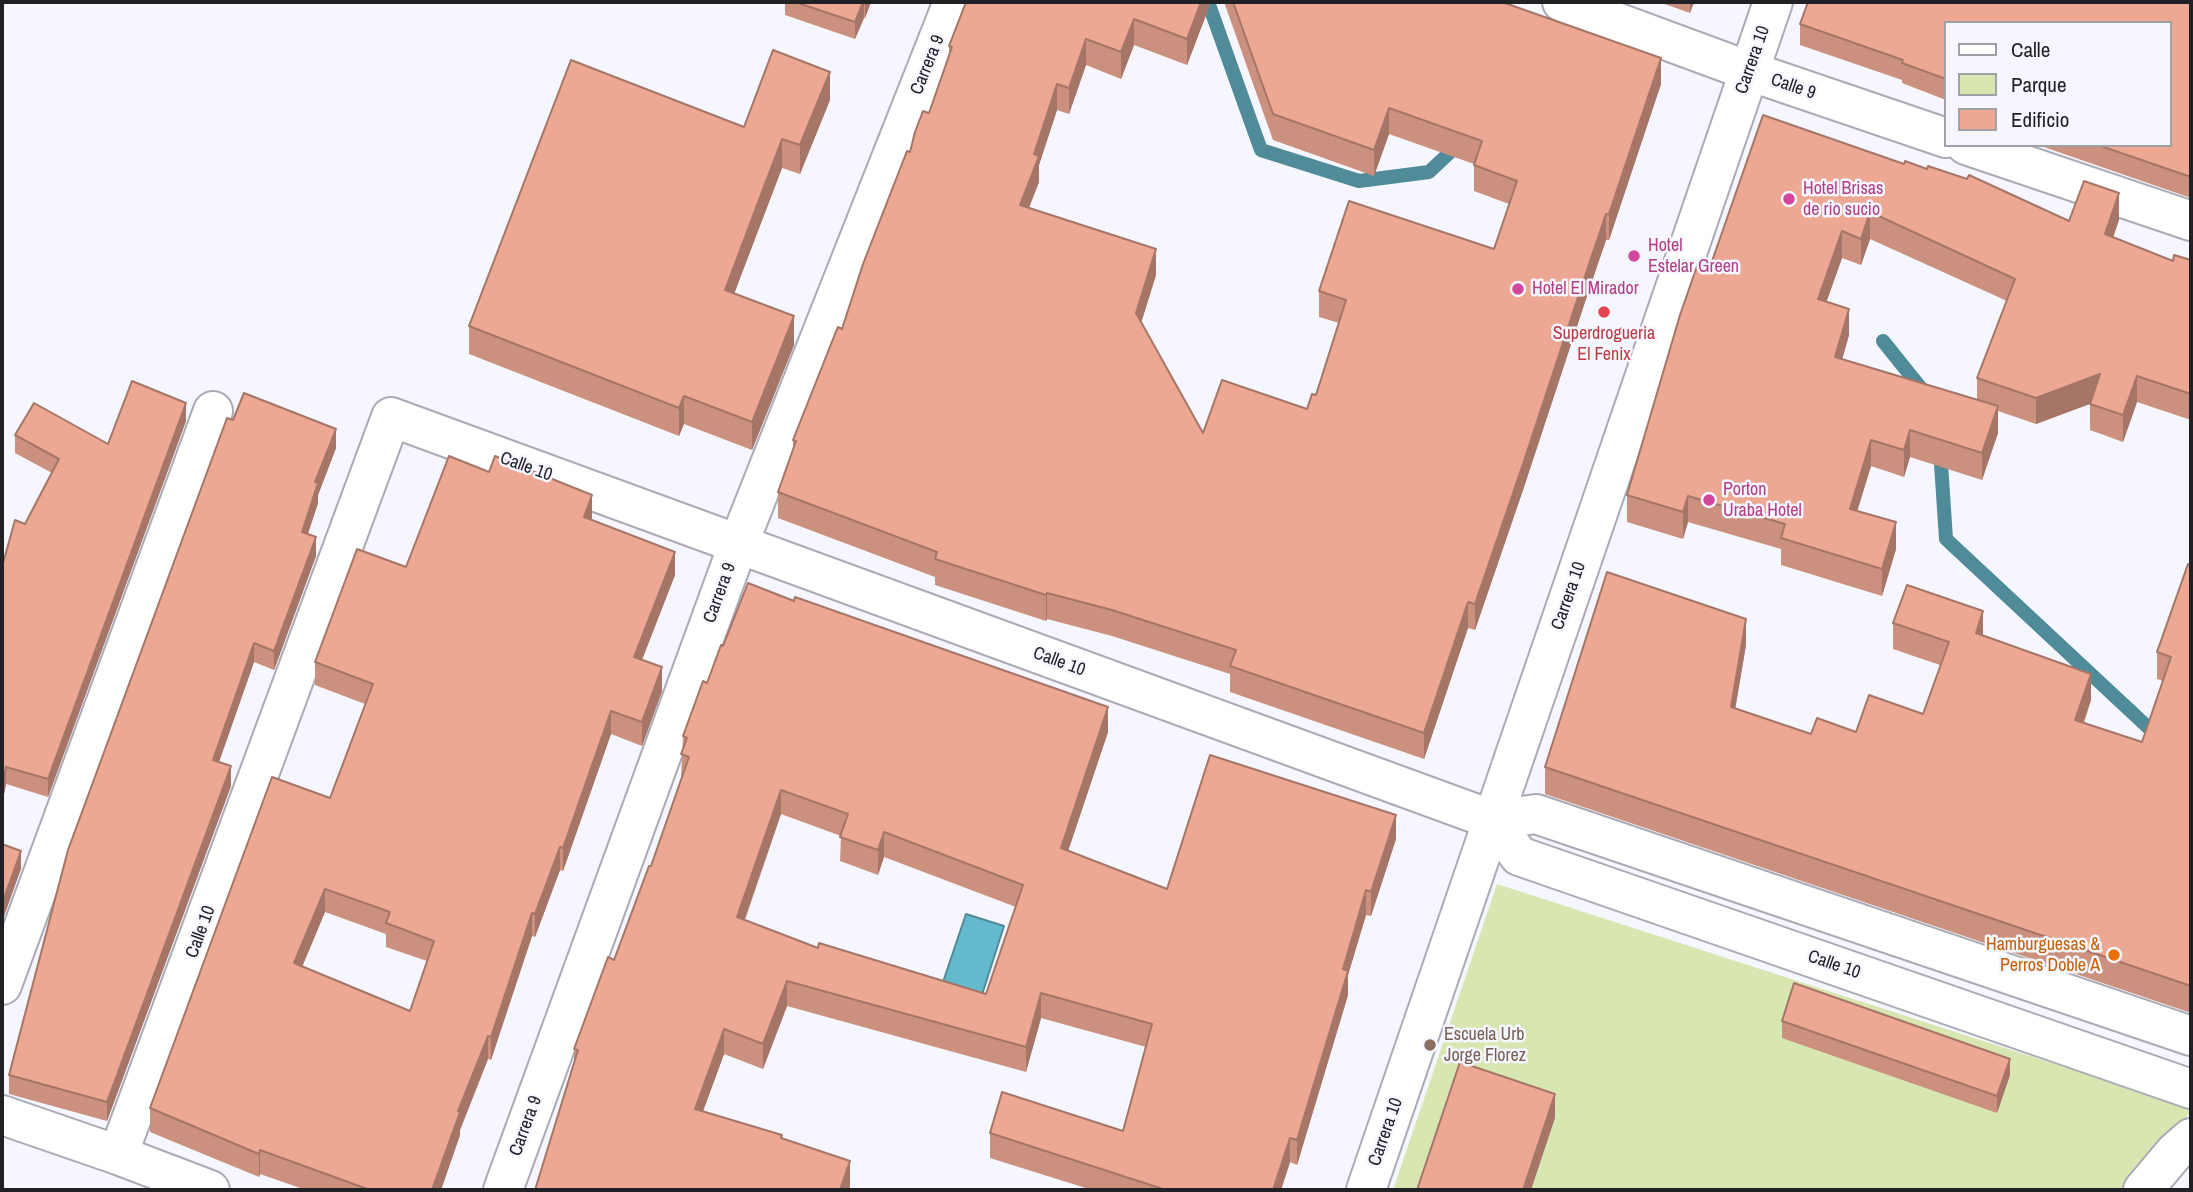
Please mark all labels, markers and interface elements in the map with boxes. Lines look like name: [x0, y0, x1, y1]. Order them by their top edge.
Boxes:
legend: [1944, 21, 2172, 147]
street label: Carrera 10: [1731, 23, 1775, 97]
street label: Carrera 9: [906, 32, 950, 98]
text: Calle: [2011, 35, 2050, 64]
street label: Calle 9: [1768, 69, 1818, 105]
text: Parque: [2011, 70, 2067, 99]
text: Edificio: [2011, 105, 2069, 134]
place label: Hotel Brisas de rio sucio: [1803, 178, 1883, 220]
marker: Hotel Brisas de rio sucio: [1781, 191, 1797, 207]
place label: Hotel Estelar Green: [1648, 235, 1739, 278]
marker: Hotel Estelar Green: [1626, 248, 1642, 264]
place label: Hotel El Mirador: [1532, 278, 1639, 300]
marker: Hotel El Mirador: [1510, 281, 1526, 297]
marker: Superdrogueria El Fenix: [1596, 304, 1612, 320]
place label: Superdrogueria El Fenix: [1553, 323, 1655, 366]
street label: Calle 10: [497, 448, 555, 486]
place label: Porton Uraba Hotel: [1723, 479, 1802, 522]
marker: Porton Uraba Hotel: [1701, 492, 1717, 508]
street label: Carrera 10: [1547, 559, 1591, 633]
street label: Carrera 9: [699, 560, 741, 626]
street label: Calle 10: [1030, 643, 1088, 681]
street label: Calle 10: [182, 903, 220, 961]
place label: Hamburguesas & Perros Doble A: [1986, 934, 2100, 976]
street label: Calle 10: [1805, 946, 1863, 984]
marker: Hamburguesas & Perros Doble A: [2106, 947, 2122, 963]
place label: Escuela Urb Jorge Florez: [1444, 1024, 1526, 1066]
marker: Escuela Urb Jorge Florez: [1422, 1037, 1438, 1053]
street label: Carrera 9: [505, 1093, 547, 1159]
street label: Carrera 10: [1364, 1095, 1408, 1169]

